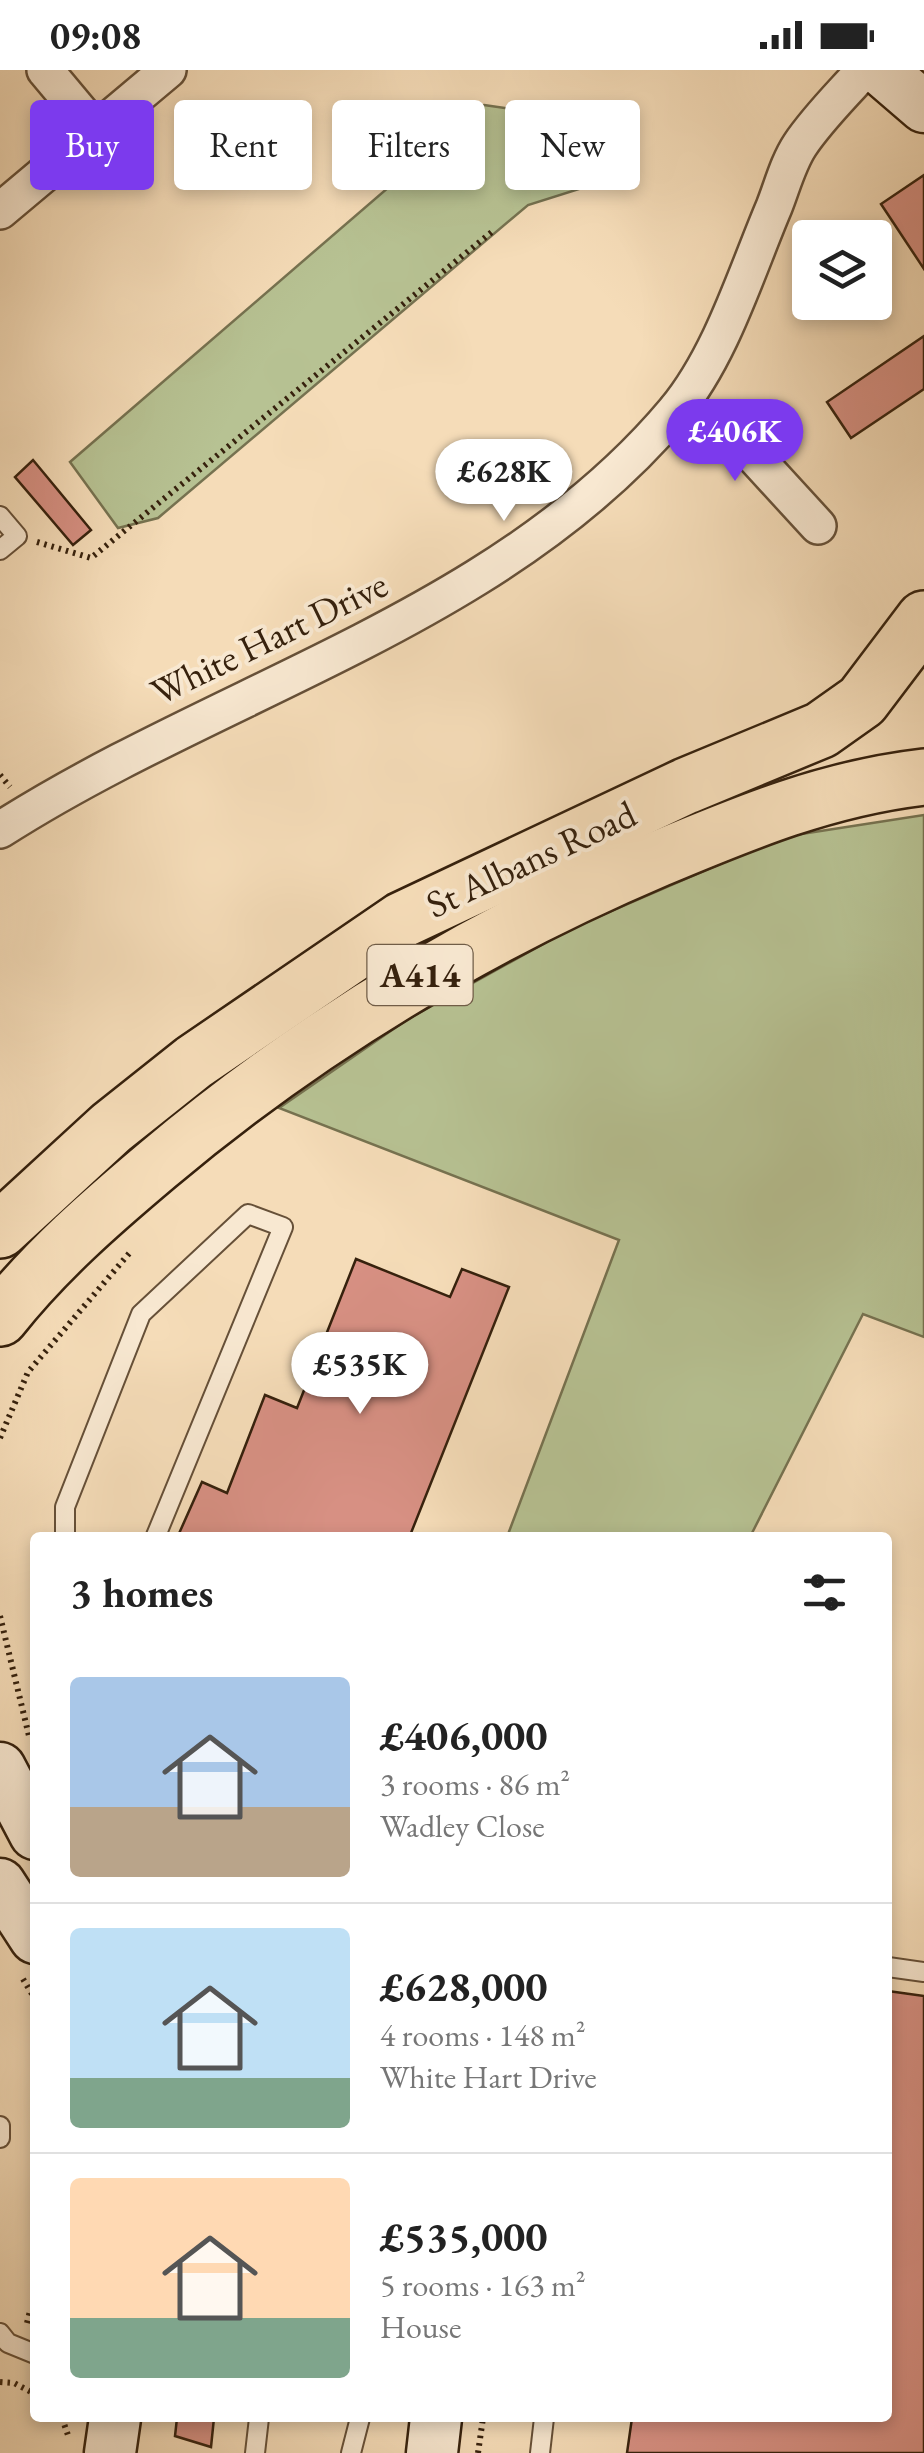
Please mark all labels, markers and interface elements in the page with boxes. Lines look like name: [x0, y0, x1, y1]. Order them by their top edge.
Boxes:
text: 09:08: [50, 11, 141, 60]
chip: Buy: [30, 100, 154, 190]
chip: Rent: [174, 100, 312, 190]
chip: Filters: [332, 100, 485, 190]
chip: New: [505, 100, 640, 190]
map controls: [792, 220, 892, 320]
button: layers: [792, 220, 892, 320]
pin: £406K: [665, 399, 805, 484]
text: £406K: [688, 410, 782, 452]
pin: £628K: [434, 439, 574, 524]
text: £628K: [457, 450, 551, 492]
street label: White Hart Drive: [142, 559, 395, 716]
street label: St Albans Road: [418, 788, 644, 929]
road number: A414: [368, 945, 472, 1005]
pin: £535K: [290, 1332, 430, 1417]
text: £535K: [313, 1343, 407, 1385]
text: 3 homes: [70, 1565, 213, 1620]
icon: filters: [797, 1565, 852, 1620]
text: £406,000: [380, 1708, 548, 1763]
icon: home: [150, 1717, 270, 1837]
text: 3 rooms · 86 m²: [380, 1763, 570, 1805]
text: Wadley Close: [380, 1805, 545, 1847]
text: £628,000: [380, 1959, 548, 2014]
icon: home: [150, 1968, 270, 2088]
text: 4 rooms · 148 m²: [380, 2014, 586, 2056]
text: White Hart Drive: [380, 2056, 597, 2098]
text: £535,000: [380, 2209, 548, 2264]
icon: home: [150, 2218, 270, 2338]
text: 5 rooms · 163 m²: [380, 2264, 586, 2306]
text: House: [380, 2306, 461, 2348]

